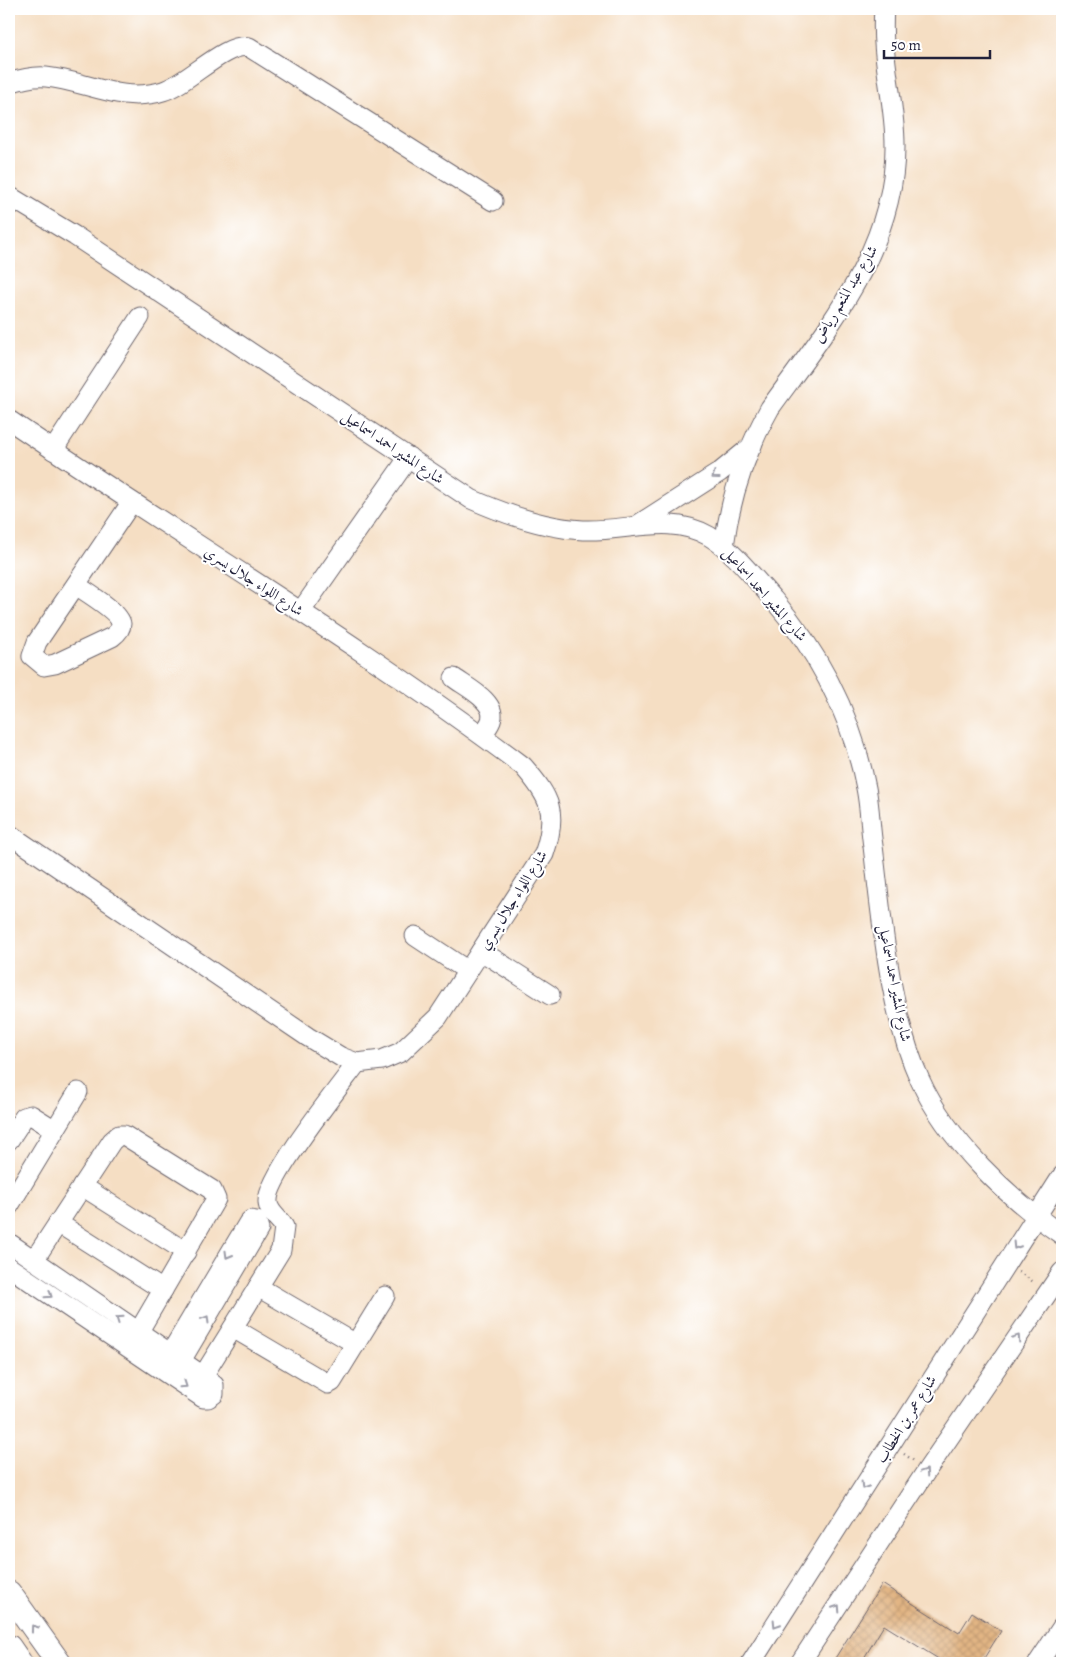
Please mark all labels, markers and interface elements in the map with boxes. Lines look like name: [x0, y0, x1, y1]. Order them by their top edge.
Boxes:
scale bar: [884, 28, 990, 60]
text: 50 m: [891, 35, 921, 55]
street label: شارع عبد المنعم رياض: [808, 241, 886, 349]
street label: شارع المشير احمد اسماعيل: [336, 405, 448, 491]
one-way arrow: [711, 470, 721, 479]
street label: شارع اللواء جلال يسري: [199, 541, 307, 623]
street label: شارع المشير احمد اسماعيل: [716, 542, 812, 648]
street label: شارع اللواء جلال يسري: [474, 846, 554, 955]
street label: شارع المشير احمد اسماعيل: [871, 923, 916, 1044]
one-way arrow: [1013, 1240, 1022, 1249]
one-way arrow: [225, 1250, 235, 1259]
one-way arrow: [44, 1288, 53, 1298]
one-way arrow: [116, 1316, 125, 1325]
one-way arrow: [199, 1316, 209, 1325]
one-way arrow: [1011, 1334, 1020, 1343]
street label: شارع عمر بن الخطاب: [871, 1371, 944, 1468]
one-way arrow: [178, 1379, 188, 1388]
one-way arrow: [919, 1468, 929, 1477]
one-way arrow: [860, 1481, 870, 1490]
one-way arrow: [830, 1604, 840, 1613]
one-way arrow: [773, 1618, 783, 1627]
one-way arrow: [31, 1624, 40, 1634]

